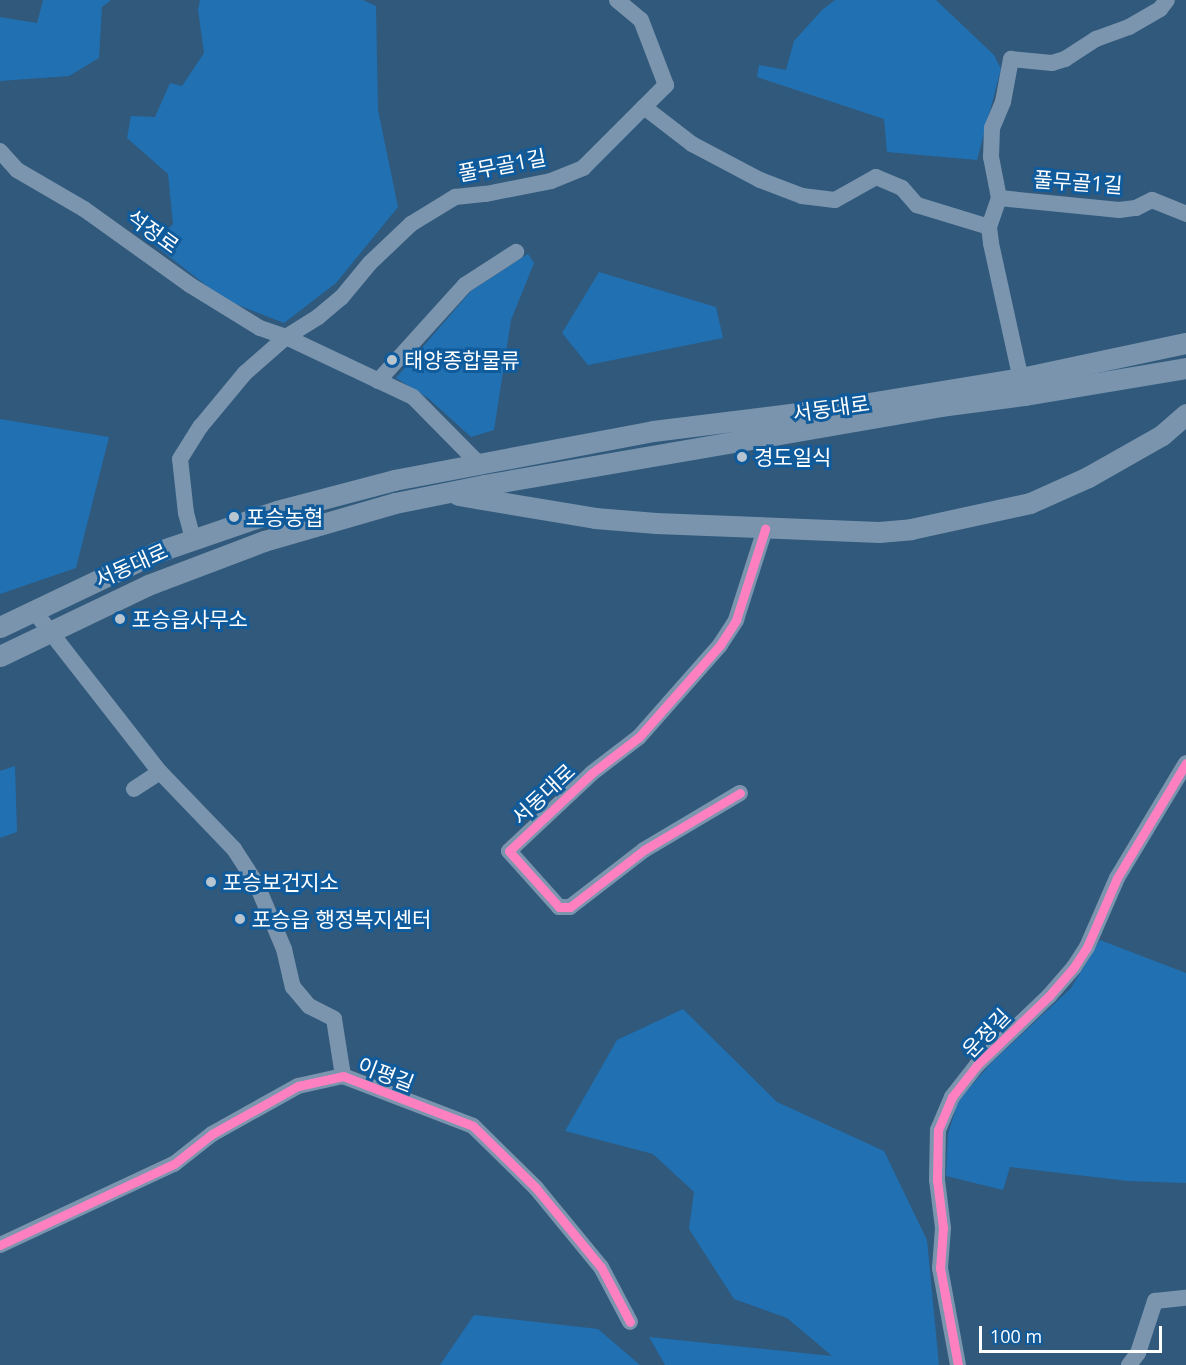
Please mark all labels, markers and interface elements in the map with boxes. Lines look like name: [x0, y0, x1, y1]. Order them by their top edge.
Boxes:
street label: 풀무골1길: [456, 144, 548, 186]
street label: 풀무골1길: [1033, 166, 1123, 198]
street label: 석정로: [122, 204, 184, 258]
place label: 태양종합물류: [404, 347, 520, 373]
marker: 태양종합물류: [385, 353, 399, 367]
street label: 서동대로: [791, 390, 871, 426]
place label: 경도일식: [754, 444, 831, 470]
marker: 경도일식: [735, 450, 749, 464]
place label: 포승농협: [246, 504, 323, 530]
marker: 포승농협: [227, 510, 241, 524]
street label: 서동대로: [91, 538, 171, 592]
place label: 포승읍사무소: [132, 606, 248, 632]
marker: 포승읍사무소: [113, 612, 127, 626]
street label: 서동대로: [506, 758, 580, 830]
place label: 포승보건지소: [223, 869, 339, 895]
marker: 포승보건지소: [204, 875, 218, 889]
place label: 포승읍 행정복지센터: [252, 906, 431, 932]
marker: 포승읍 행정복지센터: [233, 912, 247, 926]
street label: 운정길: [957, 1003, 1015, 1063]
street label: 이평길: [354, 1052, 418, 1096]
scale bar: [982, 1314, 1165, 1352]
text: 100 m: [990, 1324, 1042, 1348]

